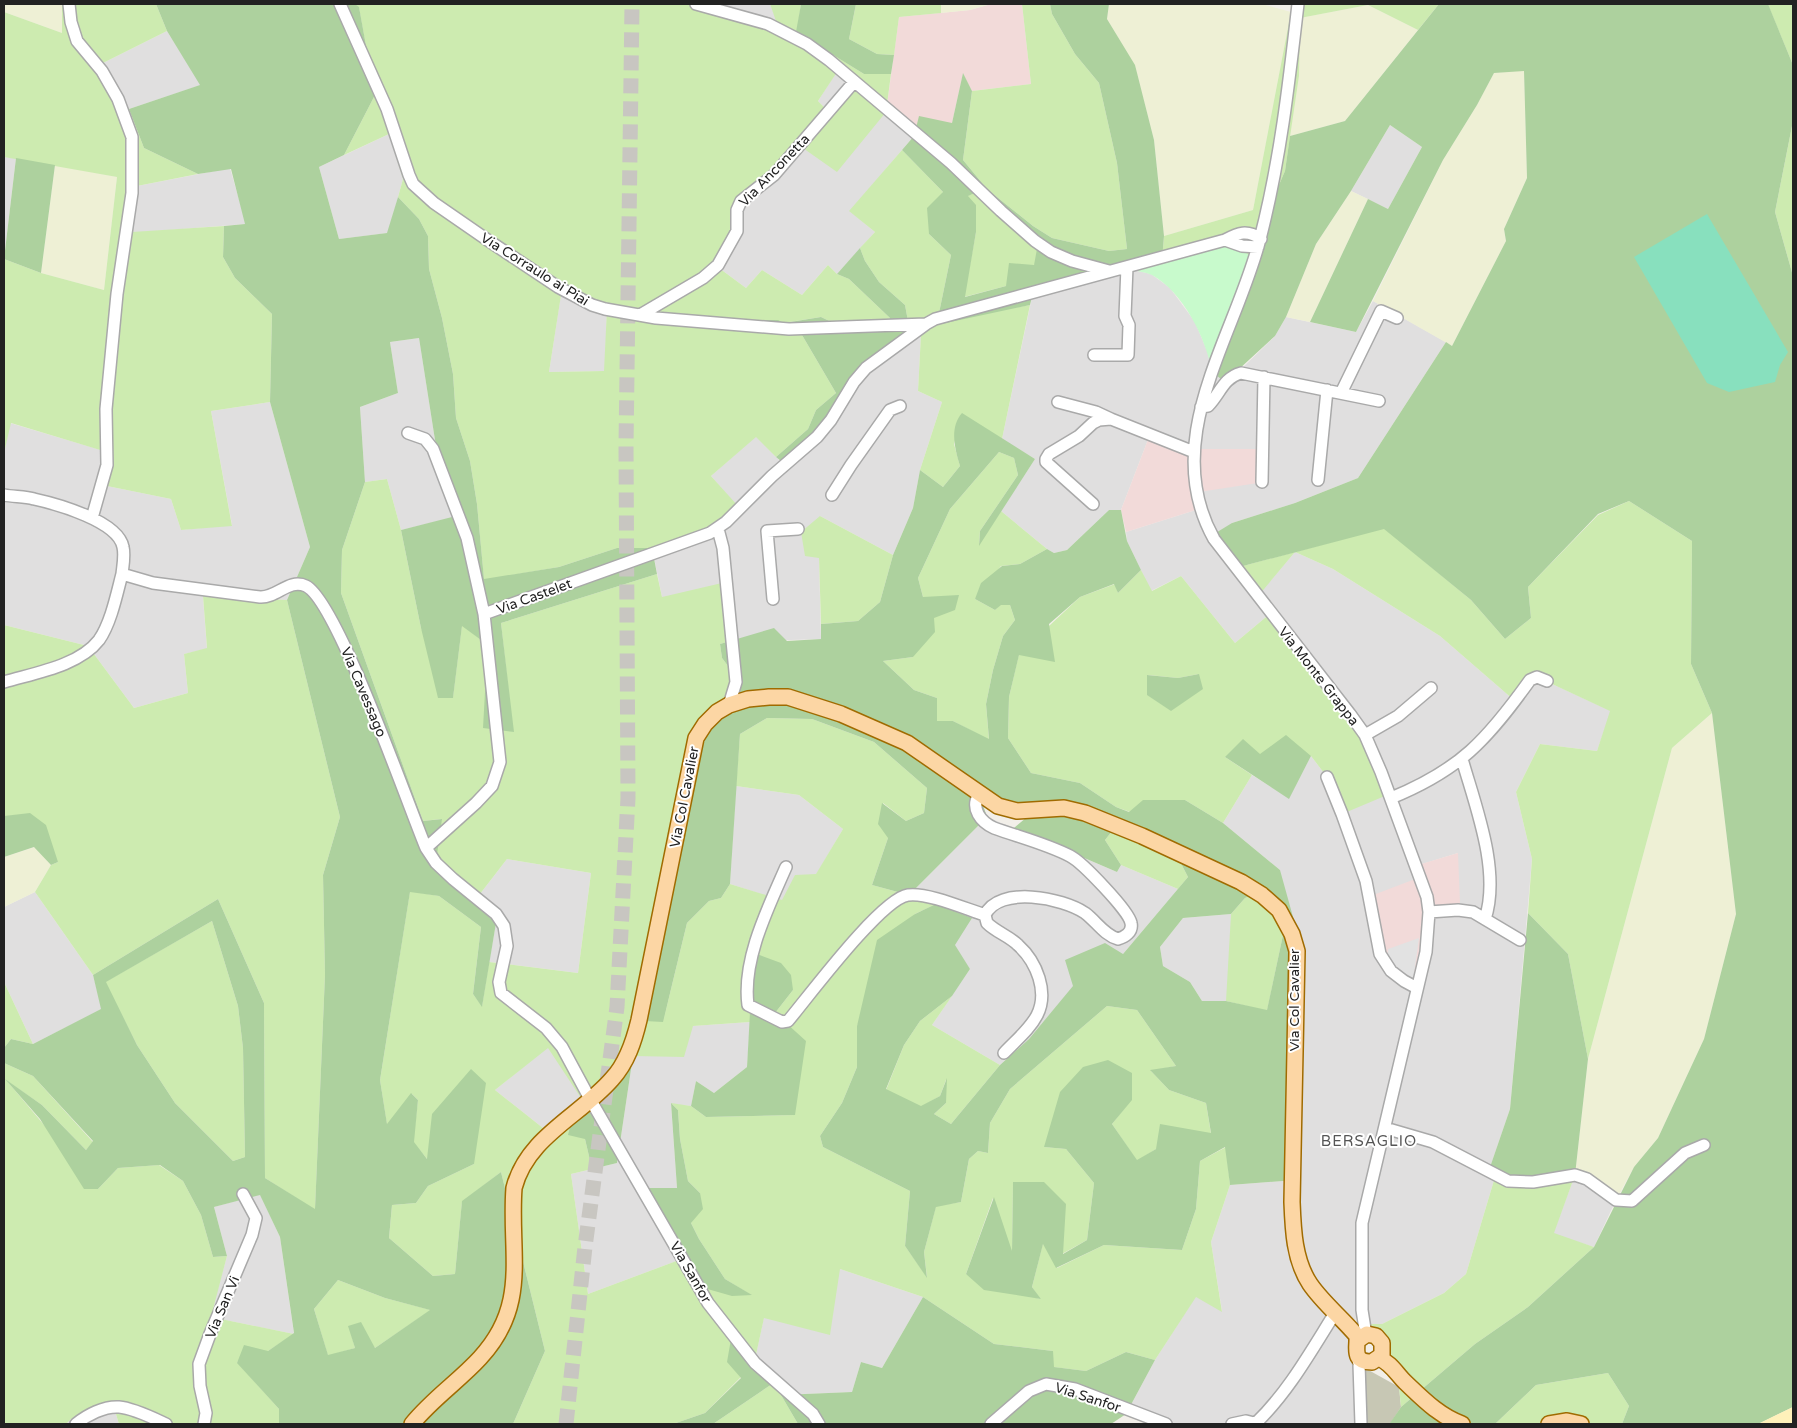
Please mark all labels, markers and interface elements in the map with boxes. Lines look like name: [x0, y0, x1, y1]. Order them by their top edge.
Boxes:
street label: Via Anconetta: [735, 130, 813, 210]
street label: Via Corraulo ai Piai: [477, 229, 592, 310]
street label: Via Castelet: [494, 575, 575, 618]
street label: Via Monte Grappa: [1275, 623, 1363, 729]
street label: Via Cavessago: [337, 645, 390, 740]
street label: Via Col Cavalier: [666, 744, 703, 849]
street label: Via Col Cavalier: [1286, 948, 1303, 1051]
district label: BERSAGLIO: [1321, 1132, 1417, 1150]
street label: Via Sanfor: [666, 1238, 715, 1307]
street label: Via San Vi: [202, 1273, 243, 1341]
street label: Via Sanfor: [1053, 1379, 1124, 1416]

